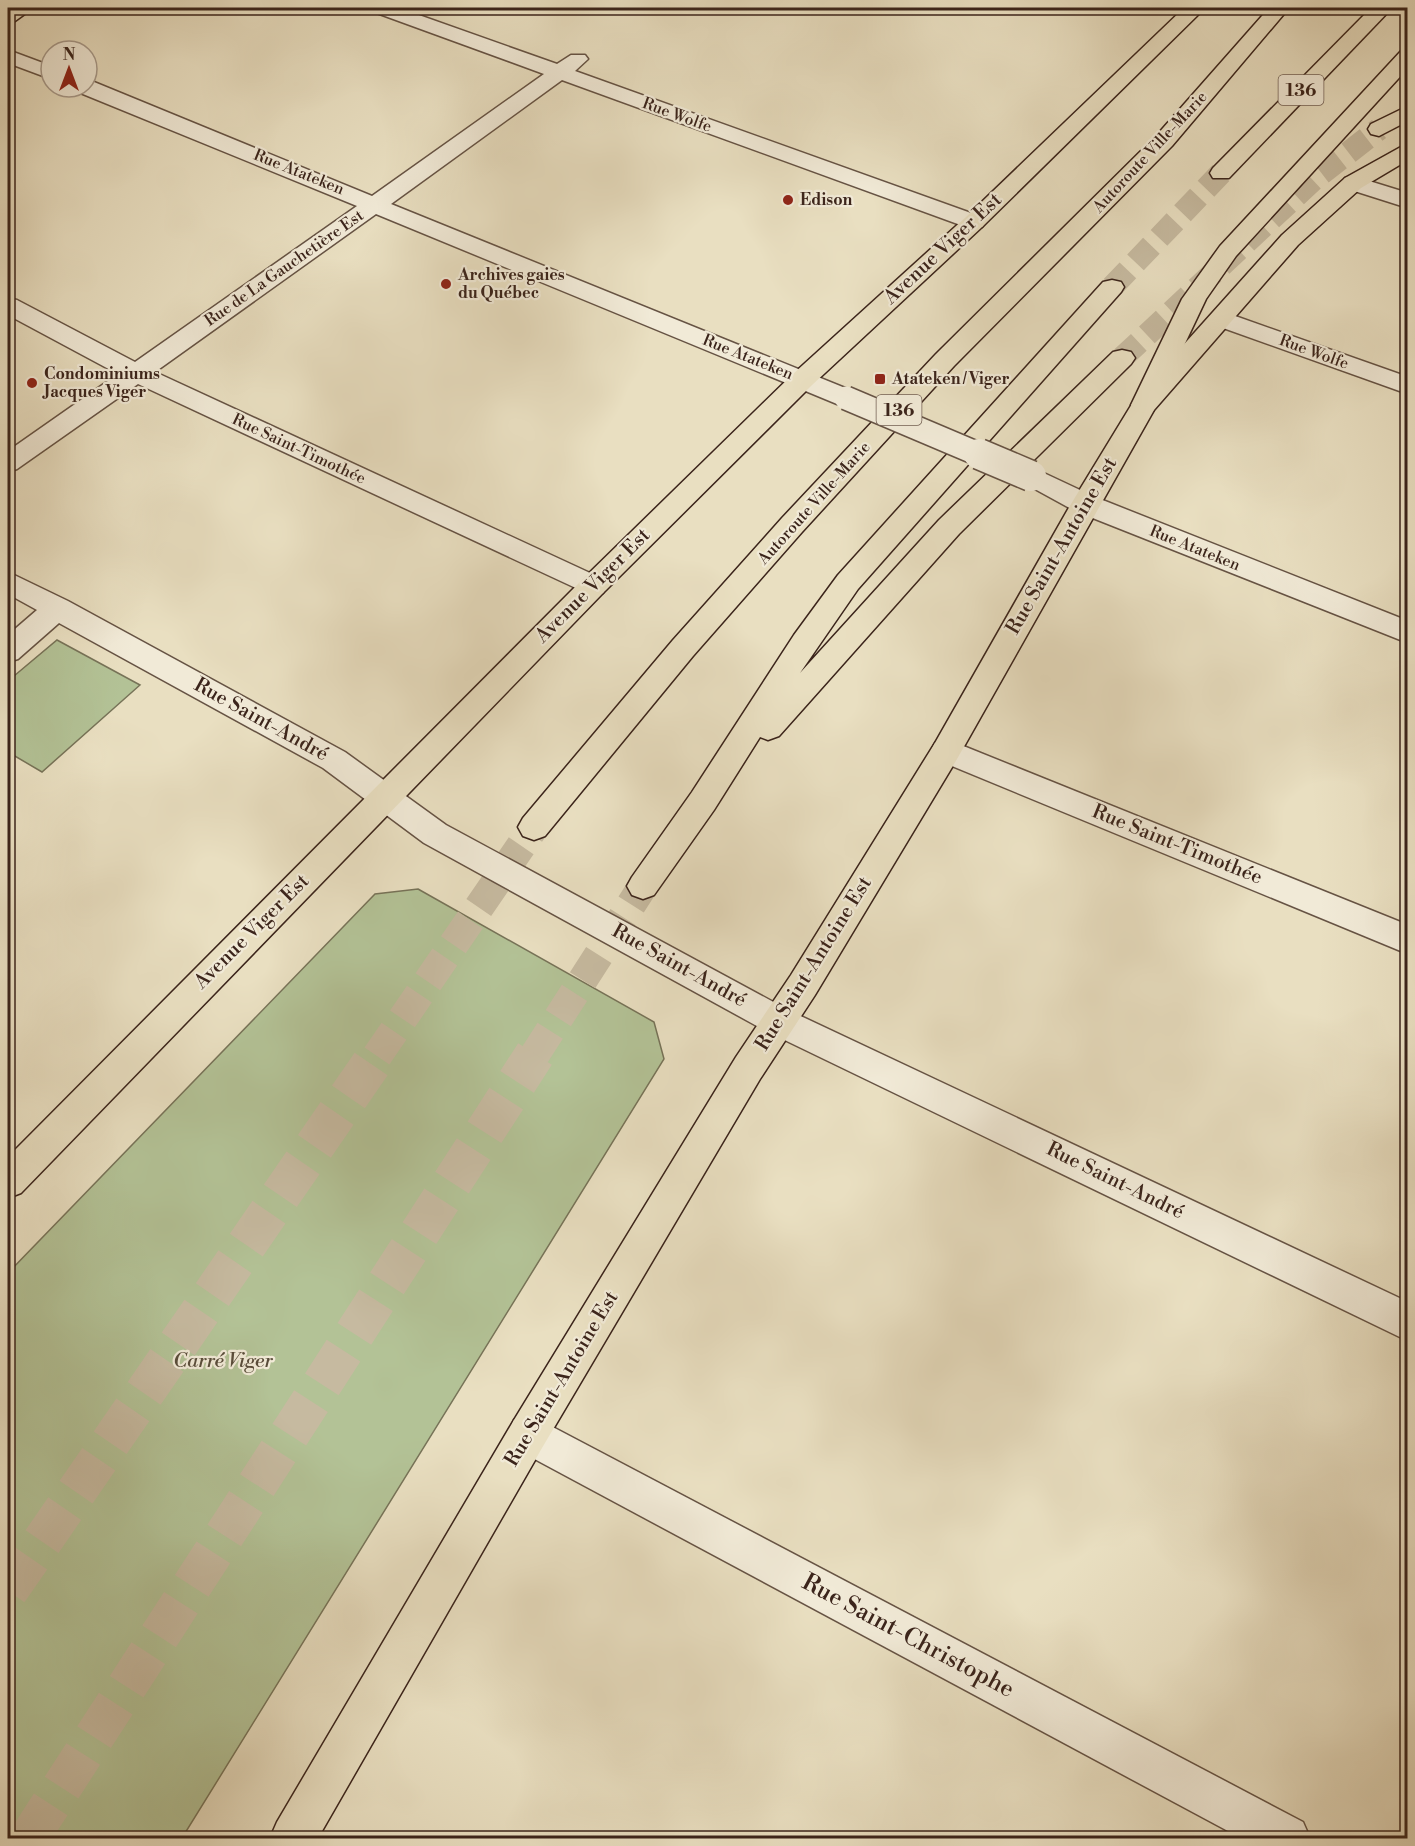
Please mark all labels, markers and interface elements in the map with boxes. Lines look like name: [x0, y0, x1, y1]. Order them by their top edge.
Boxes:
north arrow: [39, 39, 99, 99]
text: N: [63, 45, 76, 65]
road number: 136: [1278, 75, 1324, 105]
street label: Autoroute Ville-Marie: [1088, 87, 1211, 218]
street label: Rue Wolfe: [640, 93, 714, 137]
street label: Rue Atateken: [251, 145, 348, 199]
street label: Avenue Viger Est: [878, 188, 1007, 311]
place label: Edison: [800, 190, 853, 210]
marker: Edison: [781, 193, 795, 207]
street label: Rue de La Gauchetière Est: [201, 205, 368, 331]
place label: Archives gaies du Québec: [457, 265, 565, 303]
marker: Archives gaies du Québec: [439, 277, 453, 291]
street label: Rue Atateken: [700, 330, 797, 384]
street label: Rue Wolfe: [1277, 330, 1351, 374]
place label: Condominiums Jacques Viger: [42, 364, 160, 402]
place label: Atateken / Viger: [891, 369, 1010, 389]
marker: Atateken / Viger: [873, 372, 887, 386]
marker: Condominiums Jacques Viger: [25, 376, 39, 390]
road number: 136: [876, 395, 922, 425]
street label: Rue Saint-Timothée: [229, 409, 369, 489]
street label: Autoroute Ville-Marie: [753, 437, 875, 569]
street label: Rue Saint-Antoine Est: [1001, 453, 1123, 639]
street label: Rue Atateken: [1147, 521, 1244, 575]
street label: Avenue Viger Est: [529, 523, 656, 650]
street label: Rue Saint-André: [189, 673, 333, 767]
street label: Rue Saint-Timothée: [1088, 799, 1266, 891]
street label: Avenue Viger Est: [188, 869, 315, 996]
street label: Rue Saint-Antoine Est: [750, 872, 878, 1056]
street label: Rue Saint-André: [607, 919, 751, 1013]
street label: Rue Saint-André: [1042, 1137, 1188, 1225]
street label: Rue Saint-Antoine Est: [500, 1287, 624, 1471]
park label: Carré Viger: [173, 1349, 273, 1374]
street label: Rue Saint-Christophe: [797, 1567, 1019, 1705]

